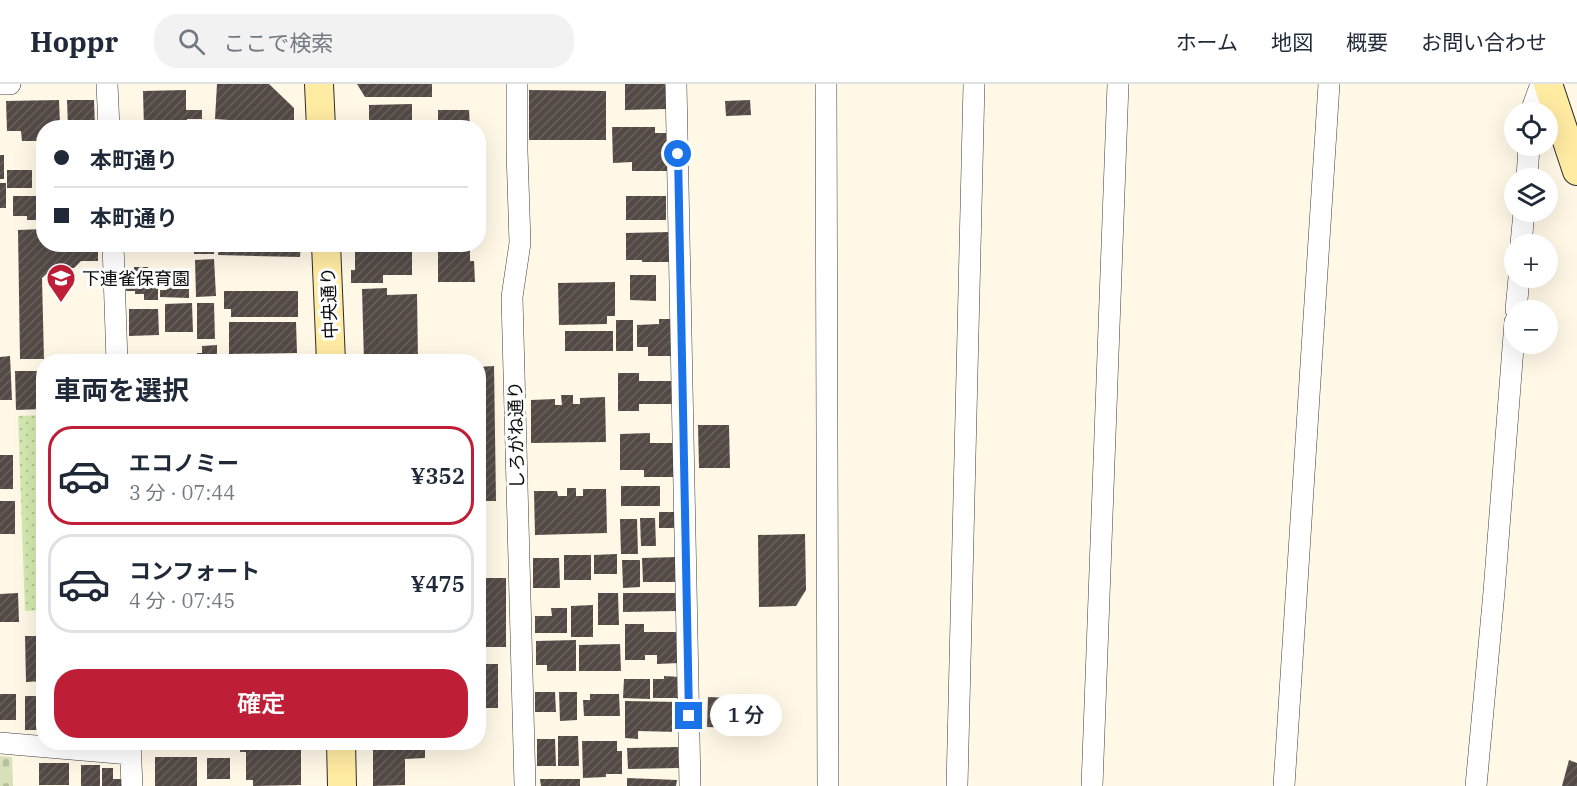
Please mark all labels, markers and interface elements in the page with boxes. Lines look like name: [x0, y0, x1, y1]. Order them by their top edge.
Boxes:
search box: [154, 14, 574, 68]
text: Hoppr: [30, 23, 118, 60]
icon: search: [175, 25, 208, 58]
text: ここで検索: [223, 28, 333, 57]
text: ホーム: [1176, 28, 1238, 56]
text: 地図: [1271, 28, 1313, 56]
text: 概要: [1346, 28, 1388, 56]
text: お問い合わせ: [1421, 28, 1547, 56]
map controls: [1504, 102, 1558, 354]
button: locate: [1504, 102, 1558, 156]
route start: [664, 140, 691, 167]
text: 本町通り: [90, 145, 178, 174]
button: layers: [1504, 168, 1558, 222]
text: 本町通り: [90, 203, 178, 232]
button: +: [1504, 234, 1558, 288]
school or university icon: 下連雀保育園: [45, 262, 77, 304]
place label: 下連雀保育園: [82, 267, 190, 290]
street label: 中央通り: [316, 267, 342, 339]
button: −: [1504, 300, 1558, 354]
text: 車両を選択: [54, 372, 189, 407]
street label: しろがね通り: [504, 381, 528, 489]
text: エコノミー: [129, 448, 239, 477]
icon: car: [57, 449, 111, 503]
text: ¥352: [411, 461, 465, 490]
text: 3 分 · 07:44: [129, 479, 235, 506]
text: コンフォート: [129, 556, 260, 585]
icon: car: [57, 557, 111, 611]
text: ¥475: [411, 569, 465, 598]
text: 4 分 · 07:45: [129, 587, 235, 614]
button: 確定: [54, 669, 468, 738]
callout: 1 分: [710, 695, 782, 737]
text: 1 分: [728, 701, 764, 728]
route end: [675, 702, 702, 729]

